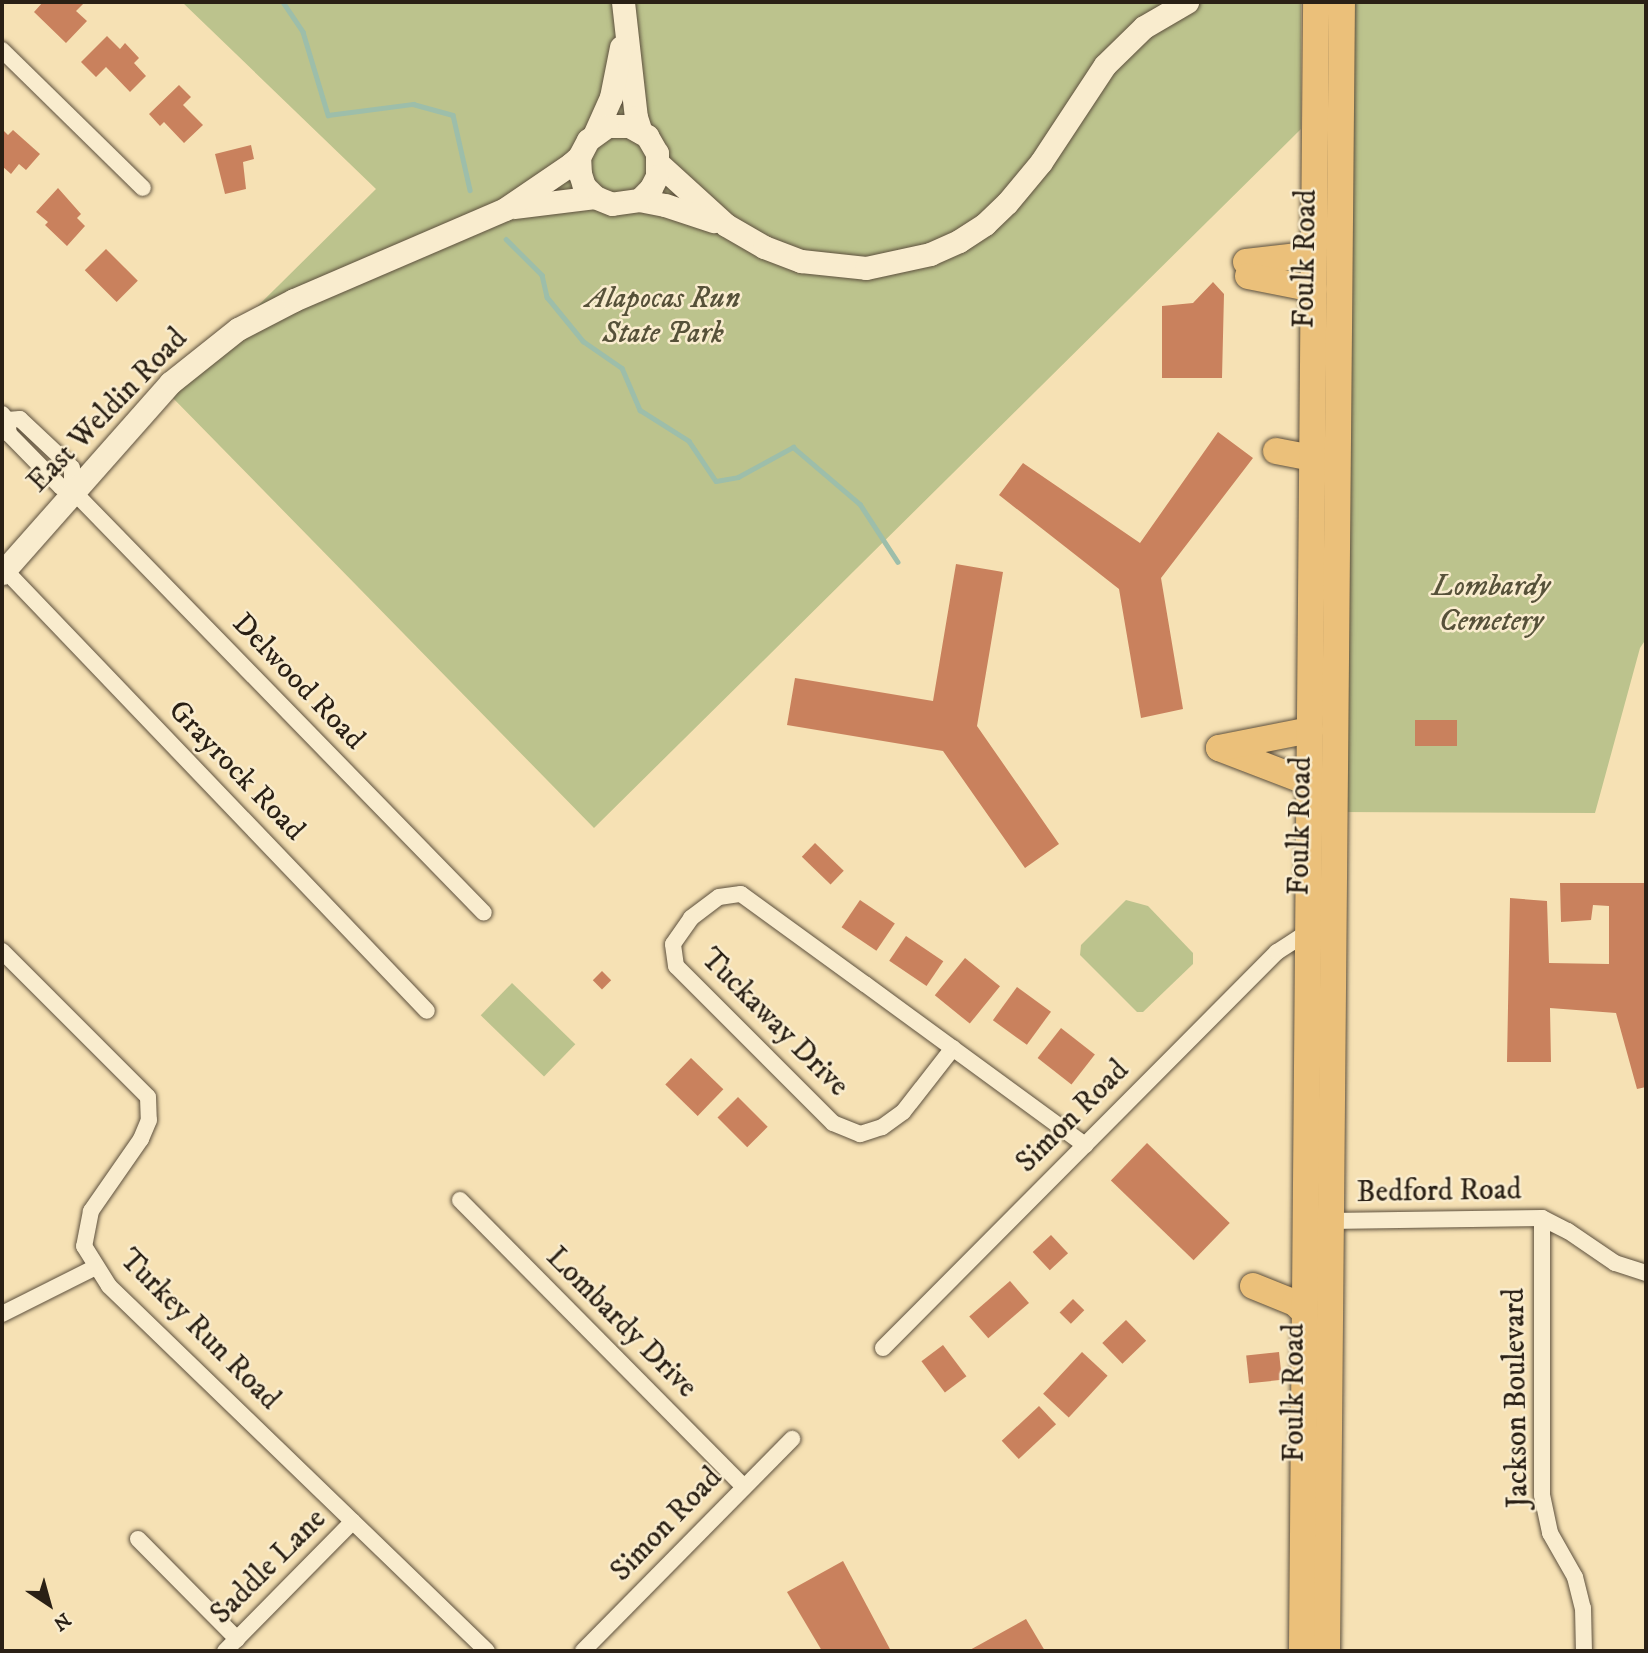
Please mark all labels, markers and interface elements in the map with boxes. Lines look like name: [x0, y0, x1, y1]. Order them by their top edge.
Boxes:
street label: Foulk Road: [1287, 189, 1325, 329]
park label: Alapocas Run State Park: [586, 281, 740, 352]
street label: East Weldin Road: [21, 321, 195, 501]
park label: Lombardy Cemetery: [1432, 569, 1550, 640]
street label: Delwood Road: [224, 606, 372, 758]
street label: Grayrock Road: [160, 693, 312, 849]
street label: Foulk Road: [1282, 756, 1320, 896]
street label: Tuckaway Drive: [692, 941, 856, 1105]
street label: Simon Road: [1009, 1053, 1137, 1181]
street label: Bedford Road: [1356, 1173, 1522, 1211]
street label: Lombardy Drive: [538, 1240, 704, 1406]
street label: Turkey Run Road: [111, 1242, 287, 1418]
street label: Jackson Boulevard: [1497, 1288, 1537, 1508]
street label: Foulk Road: [1277, 1324, 1313, 1462]
street label: Simon Road: [604, 1460, 730, 1590]
street label: Saddle Lane: [204, 1502, 334, 1632]
north arrow: [14, 1569, 84, 1639]
text: N: [49, 1607, 75, 1635]

